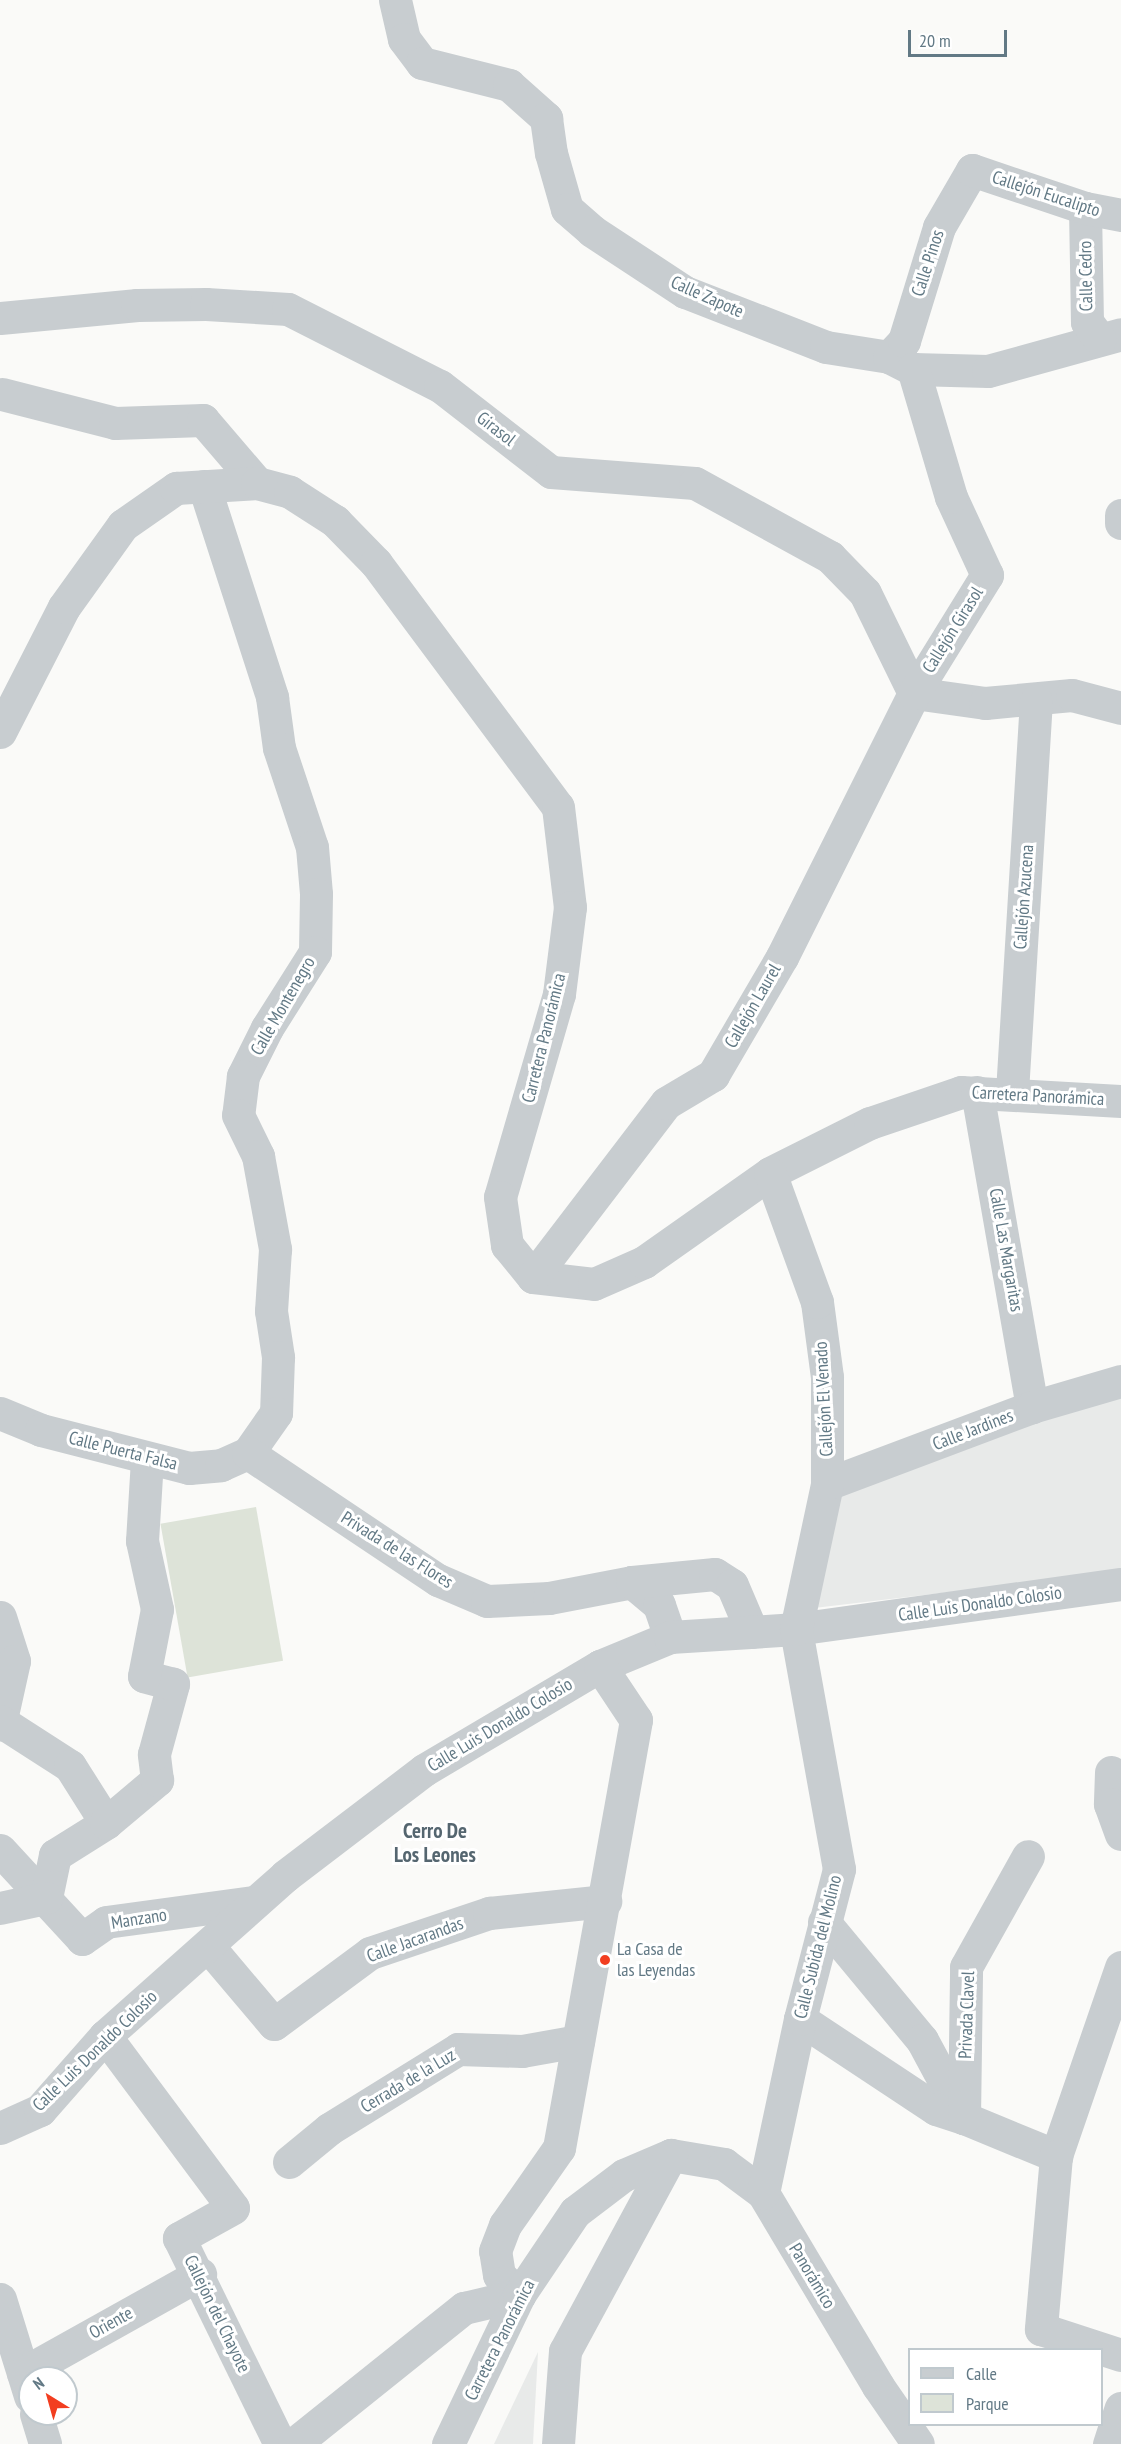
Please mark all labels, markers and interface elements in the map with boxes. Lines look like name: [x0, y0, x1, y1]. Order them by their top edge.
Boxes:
scale bar: [911, 18, 1010, 56]
text: 20 m: [919, 29, 951, 52]
street label: Callejón Eucalipto: [989, 166, 1103, 222]
street label: Calle Pinos: [907, 227, 949, 299]
street label: Calle Cedro: [1075, 241, 1097, 311]
street label: Calle Zapote: [667, 271, 747, 323]
street label: Girasol: [472, 407, 520, 451]
street label: Callejón Girasol: [918, 583, 988, 677]
street label: Callejón Azucena: [1010, 844, 1038, 950]
street label: Calle Montenegro: [246, 953, 320, 1059]
street label: Callejón Laurel: [720, 960, 786, 1052]
street label: Carretera Panorámica: [517, 971, 571, 1105]
street label: Carretera Panorámica: [971, 1082, 1105, 1110]
street label: Calle Las Margaritas: [985, 1187, 1027, 1313]
street label: Callejón El Venado: [810, 1341, 838, 1457]
street label: Calle Jardines: [930, 1405, 1016, 1455]
street label: Calle Puerta Falsa: [66, 1427, 180, 1475]
street label: Privada de las Flores: [337, 1507, 457, 1593]
street label: Calle Luis Donaldo Colosio: [897, 1582, 1063, 1626]
street label: Calle Luis Donaldo Colosio: [424, 1673, 576, 1777]
district label: Cerro De Los Leones: [394, 1818, 476, 1868]
street label: Calle Subida del Molino: [790, 1873, 846, 2021]
street label: Manzano: [110, 1904, 168, 1934]
street label: Calle Jacarandas: [364, 1913, 466, 1967]
place label: La Casa de las Leyendas: [617, 1939, 695, 1982]
marker: La Casa de las Leyendas: [598, 1953, 612, 1967]
street label: Privada Clavel: [955, 1971, 979, 2059]
street label: Calle Luis Donaldo Colosio: [28, 1986, 162, 2116]
street label: Cerrada de la Luz: [357, 2044, 459, 2118]
street label: Panorámico: [784, 2240, 840, 2312]
street label: Callejón del Chayote: [179, 2252, 255, 2376]
street label: Carretera Panorámica: [460, 2276, 540, 2404]
street label: Oriente: [86, 2302, 136, 2344]
legend: [908, 2348, 1103, 2426]
text: Calle: [966, 2362, 997, 2385]
north arrow: [18, 2366, 78, 2426]
text: N: [29, 2373, 48, 2394]
text: Parque: [966, 2392, 1009, 2415]

